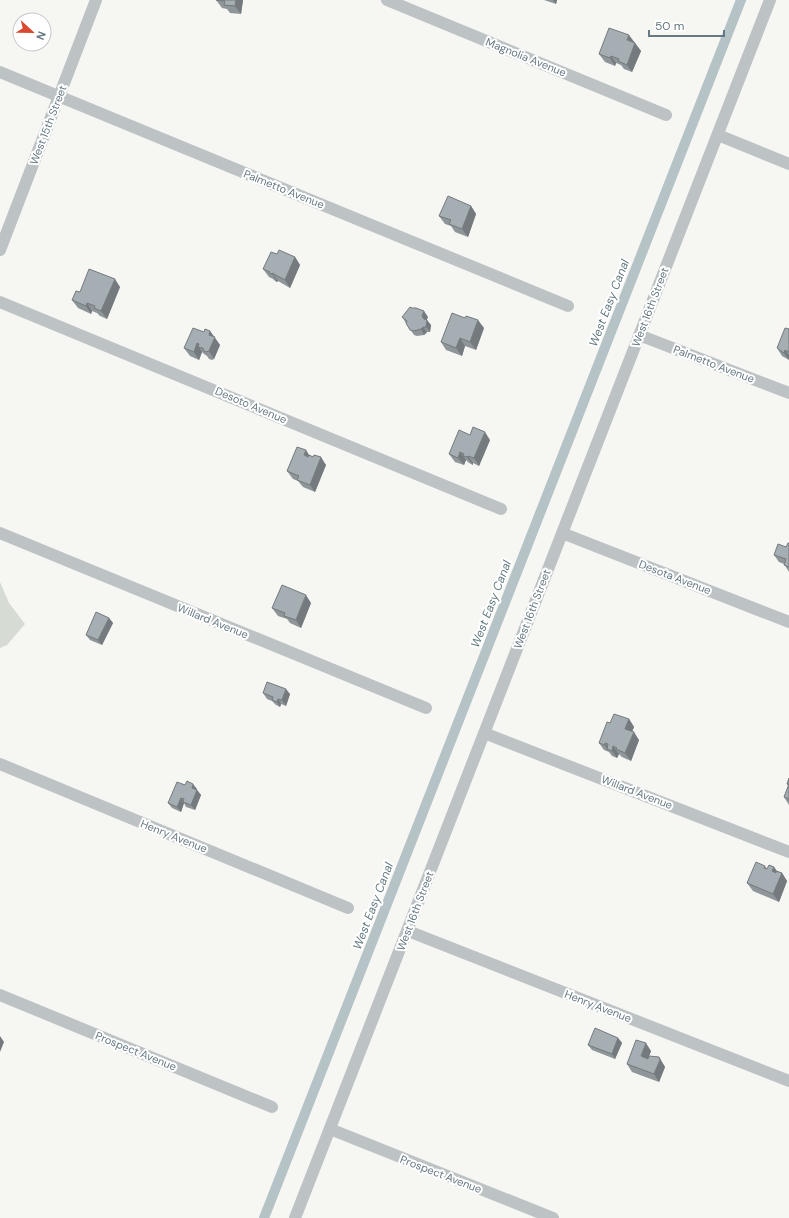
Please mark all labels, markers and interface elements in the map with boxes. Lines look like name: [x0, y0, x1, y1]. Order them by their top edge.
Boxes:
north arrow: [12, 12, 52, 52]
scale bar: [649, 12, 724, 38]
text: 50 m: [655, 18, 684, 34]
text: N: [33, 29, 49, 42]
street label: Magnolia Avenue: [484, 34, 568, 80]
street label: West 15th Street: [26, 83, 70, 167]
street label: Palmetto Avenue: [242, 166, 326, 212]
water label: West Easy Canal: [585, 257, 633, 349]
street label: West 16th Street: [628, 265, 672, 349]
street label: Palmetto Avenue: [671, 342, 757, 386]
street label: Desoto Avenue: [213, 384, 289, 426]
street label: Desota Avenue: [637, 557, 713, 597]
water label: West Easy Canal: [467, 558, 515, 650]
street label: West 16th Street: [510, 567, 554, 651]
street label: Willard Avenue: [175, 600, 251, 642]
street label: Willard Avenue: [599, 772, 675, 812]
street label: Henry Avenue: [139, 816, 209, 856]
water label: West Easy Canal: [349, 860, 397, 952]
street label: West 16th Street: [393, 869, 437, 953]
street label: Henry Avenue: [563, 987, 633, 1025]
street label: Prospect Avenue: [93, 1028, 179, 1074]
street label: Prospect Avenue: [398, 1152, 484, 1196]

